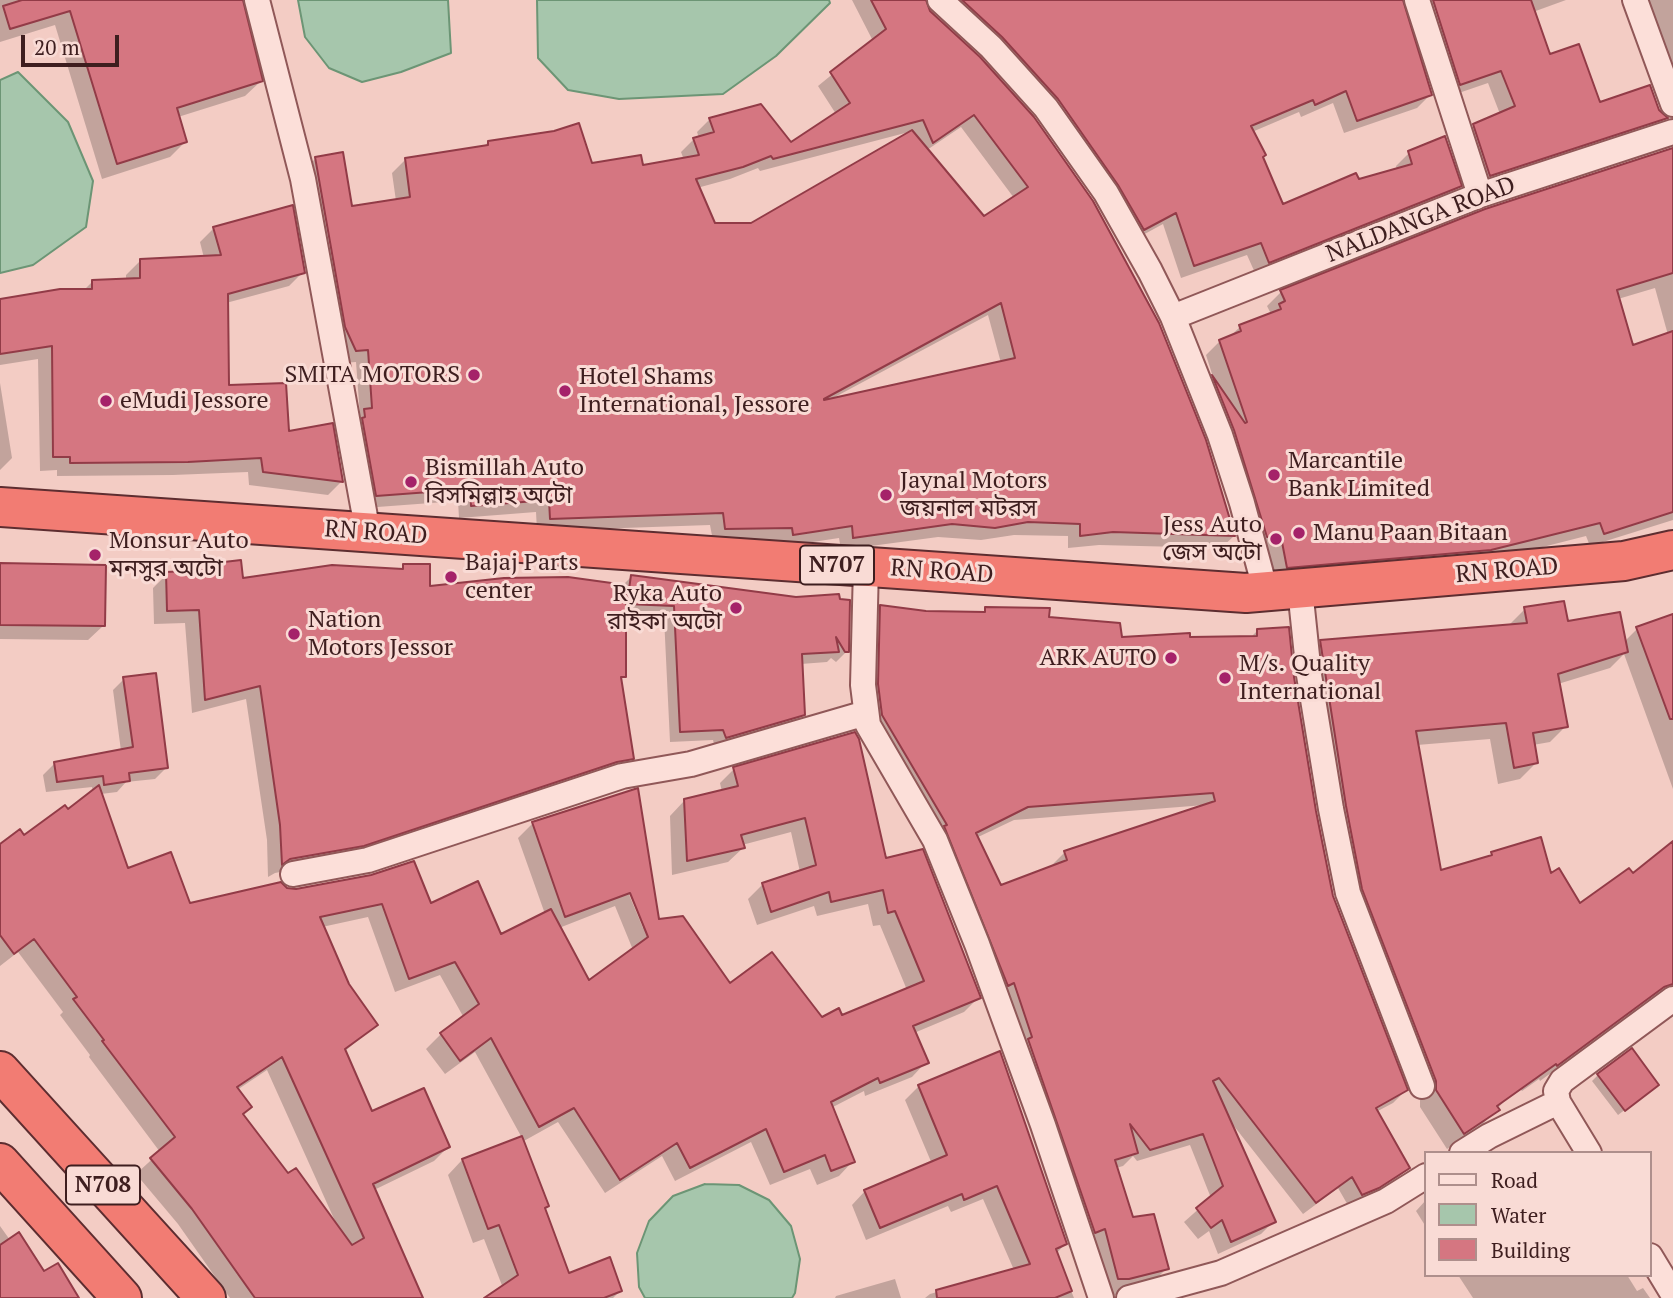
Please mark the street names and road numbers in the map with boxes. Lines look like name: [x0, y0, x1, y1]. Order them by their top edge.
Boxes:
street label: NALDANGA ROAD: [1323, 171, 1519, 269]
street label: RN ROAD: [324, 515, 428, 551]
road number: N707: [800, 545, 874, 584]
street label: RN ROAD: [1454, 552, 1560, 590]
street label: RN ROAD: [890, 554, 994, 590]
road number: N708: [66, 1166, 140, 1204]

